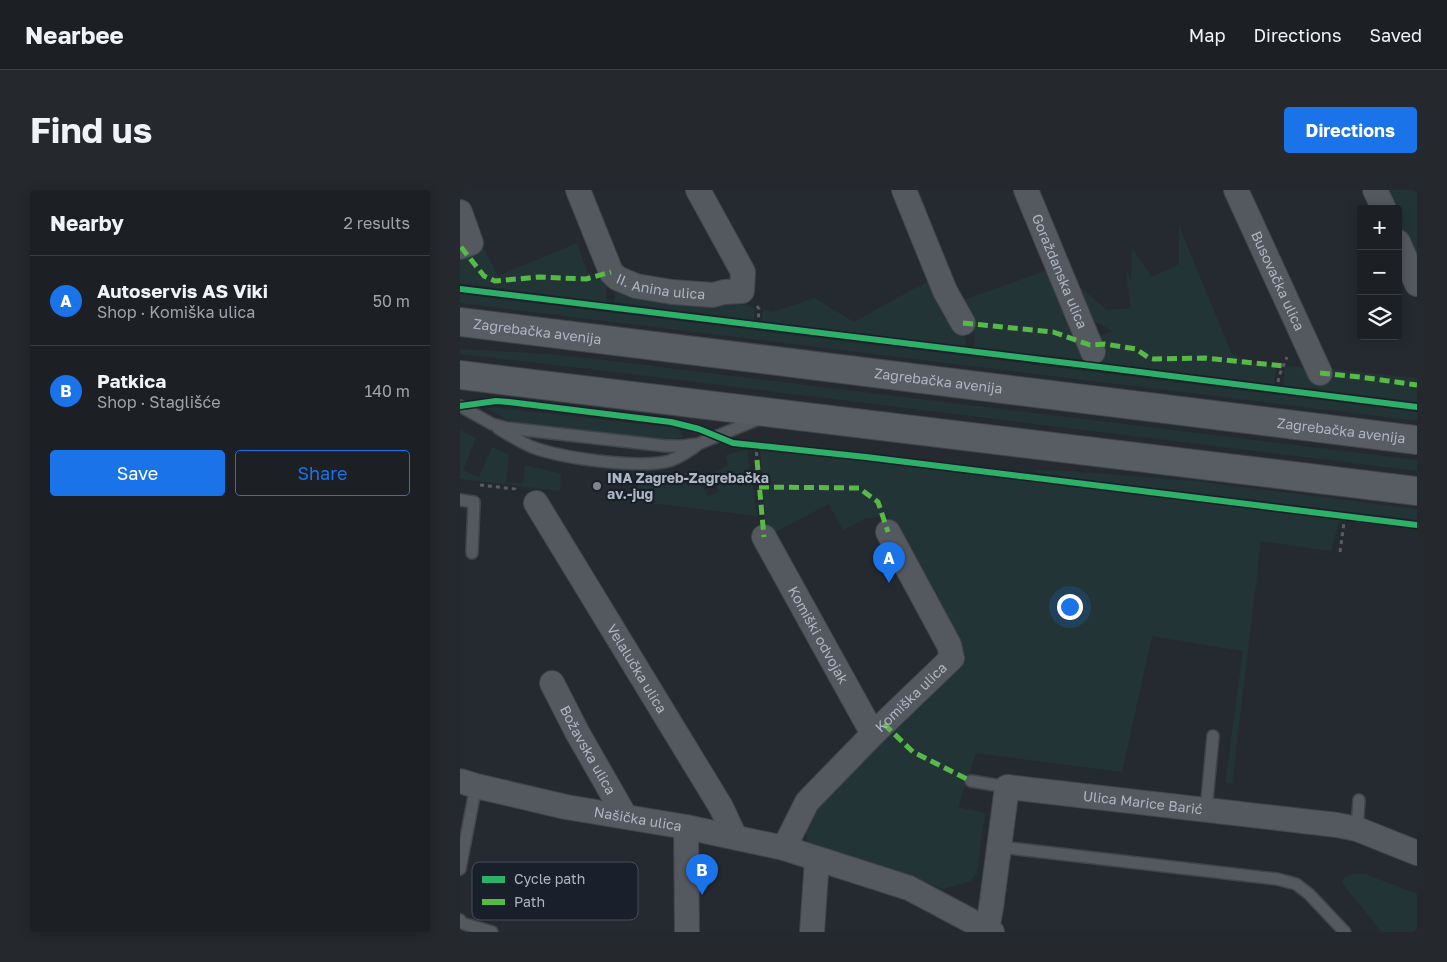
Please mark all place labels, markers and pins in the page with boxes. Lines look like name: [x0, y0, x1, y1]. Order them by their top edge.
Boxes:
place label: INA Zagreb-Zagrebačka av.-jug: [607, 469, 769, 502]
marker: INA Zagreb-Zagrebačka av.-jug: [591, 480, 603, 492]
pin: A: [873, 542, 905, 583]
pin: B: [686, 854, 718, 895]

